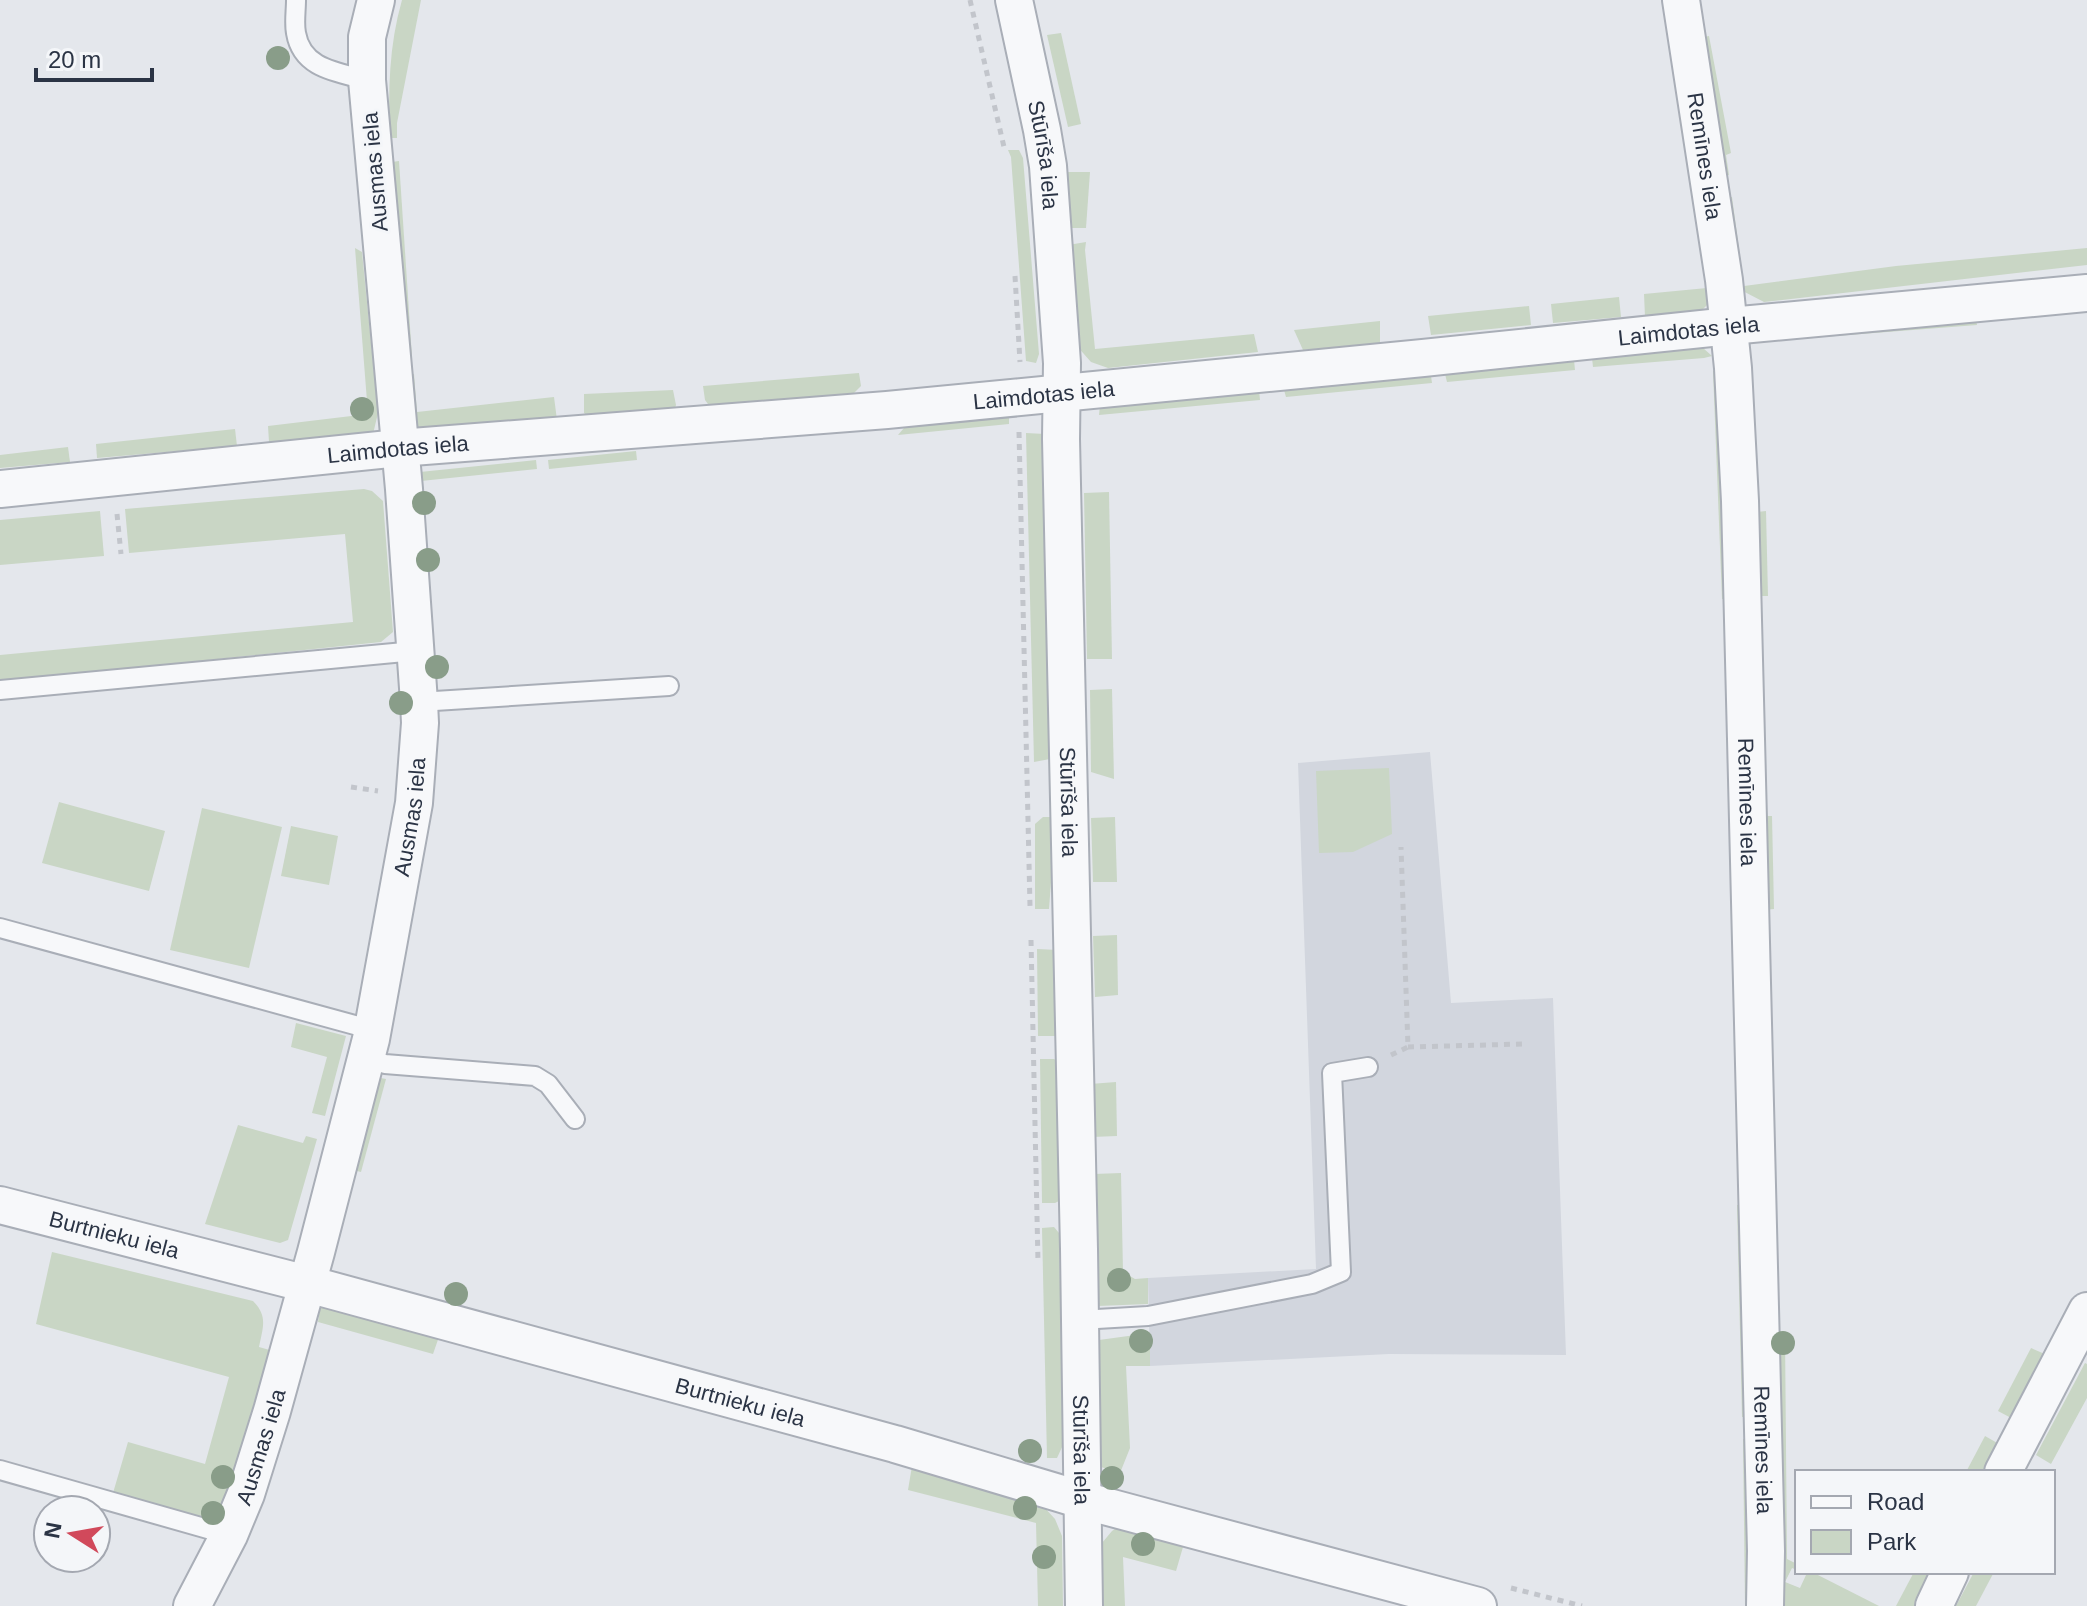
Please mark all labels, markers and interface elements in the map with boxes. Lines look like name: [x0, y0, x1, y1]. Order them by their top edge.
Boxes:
scale bar: [36, 32, 152, 82]
text: 20 m: [48, 46, 101, 73]
street label: Remīnes iela: [1683, 91, 1727, 222]
street label: Stūrīša iela: [1023, 98, 1064, 211]
street label: Ausmas iela: [357, 110, 393, 233]
street label: Laimdotas iela: [1617, 311, 1761, 350]
street label: Laimdotas iela: [972, 375, 1116, 414]
street label: Laimdotas iela: [326, 430, 470, 468]
street label: Remīnes iela: [1733, 737, 1762, 867]
street label: Stūrīša iela: [1055, 747, 1083, 858]
street label: Ausmas iela: [388, 756, 430, 878]
street label: Burtnieku iela: [47, 1206, 183, 1263]
street label: Burtnieku iela: [673, 1372, 809, 1432]
street label: Ausmas iela: [230, 1385, 290, 1508]
street label: Remīnes iela: [1749, 1385, 1778, 1515]
street label: Stūrīša iela: [1069, 1395, 1095, 1506]
legend: [1795, 1470, 2055, 1574]
text: Road: [1867, 1488, 1924, 1515]
north arrow: [32, 1494, 112, 1574]
text: N: [39, 1520, 67, 1540]
text: Park: [1867, 1528, 1917, 1555]

